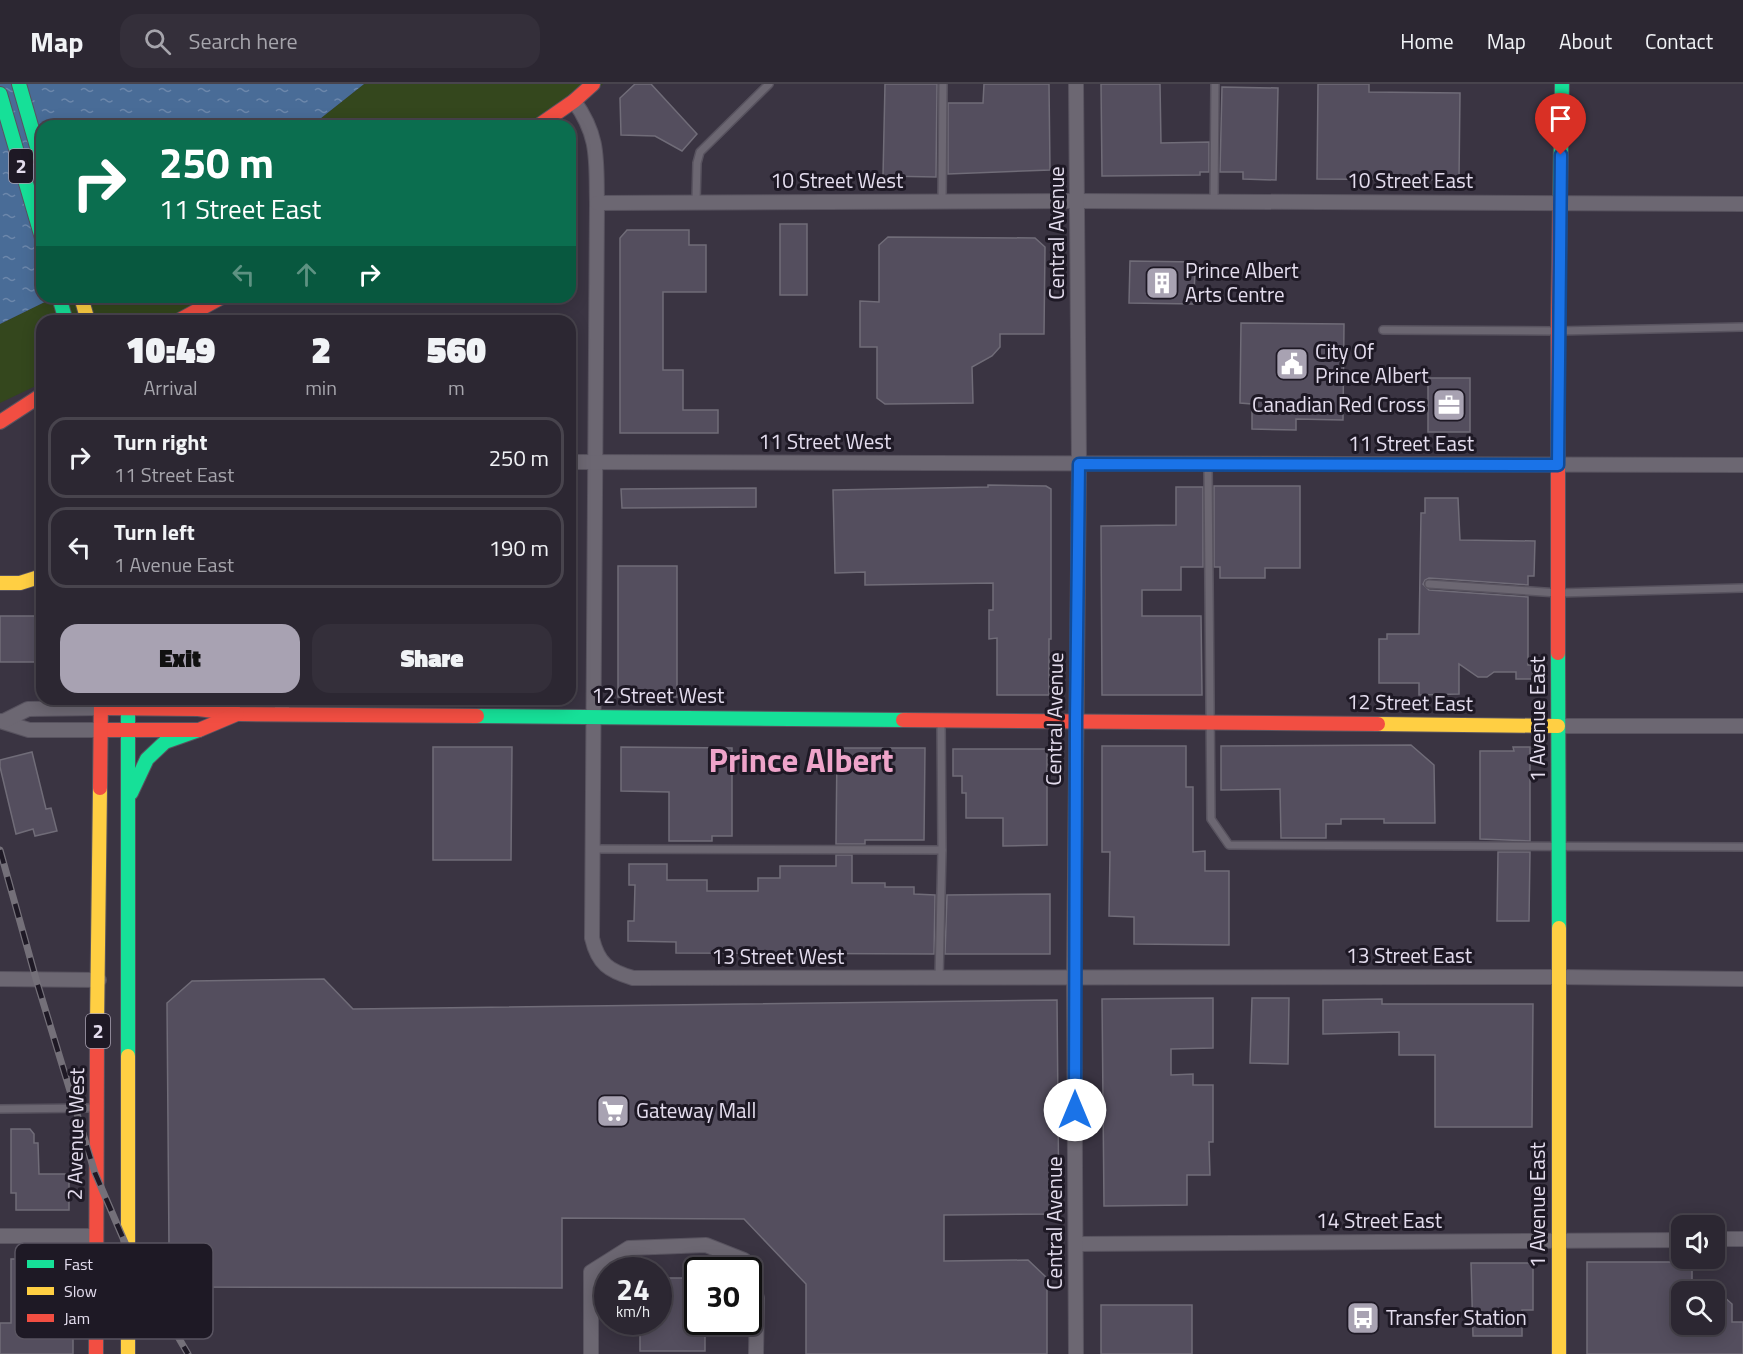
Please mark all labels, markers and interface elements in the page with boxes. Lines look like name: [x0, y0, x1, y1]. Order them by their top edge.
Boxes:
search box: [120, 14, 540, 68]
text: Map: [30, 20, 84, 63]
text: Search here: [189, 24, 298, 58]
icon: search: [141, 25, 174, 58]
text: Home: [1400, 25, 1454, 57]
text: Map: [1487, 25, 1526, 57]
text: About: [1559, 25, 1612, 57]
text: Contact: [1645, 25, 1713, 57]
pin: [1535, 93, 1586, 155]
icon: arrive: [1544, 102, 1577, 135]
text: 250 m: [159, 130, 274, 194]
icon: right: [60, 144, 138, 222]
road number: 2: [9, 149, 33, 183]
street label: 10 Street West: [771, 164, 904, 196]
street label: 10 Street East: [1347, 164, 1474, 196]
street label: Central Avenue: [1040, 166, 1072, 300]
text: 11 Street East: [159, 188, 321, 229]
place label: Prince Albert Arts Centre: [1185, 254, 1299, 310]
icon: left: [227, 258, 260, 291]
icon: ahead: [290, 258, 323, 291]
icon: right: [353, 258, 386, 291]
building icon: Prince Albert Arts Centre: [1144, 265, 1180, 301]
text: 10:49: [126, 322, 215, 377]
text: 2: [311, 322, 331, 377]
text: 560: [427, 322, 486, 377]
place label: City Of Prince Albert: [1315, 335, 1429, 391]
public building icon: City Of Prince Albert: [1274, 346, 1310, 382]
text: Arrival: [143, 372, 198, 403]
text: min: [305, 372, 337, 403]
text: m: [448, 372, 465, 403]
office icon: Canadian Red Cross: [1431, 387, 1467, 423]
place label: Canadian Red Cross: [1252, 388, 1426, 420]
text: Turn right: [114, 425, 208, 459]
street label: 11 Street West: [759, 425, 892, 457]
street label: 11 Street East: [1348, 427, 1475, 459]
icon: right: [63, 441, 96, 474]
text: 250 m: [489, 441, 549, 475]
text: 11 Street East: [114, 459, 234, 490]
text: Turn left: [114, 515, 195, 549]
icon: left: [63, 531, 96, 564]
text: 190 m: [489, 531, 549, 565]
text: 1 Avenue East: [114, 549, 234, 580]
button: Exit: [60, 624, 300, 693]
button: Share: [312, 624, 552, 693]
street label: Central Avenue: [1037, 652, 1071, 786]
street label: 1 Avenue East: [1521, 655, 1553, 782]
street label: 12 Street West: [592, 679, 725, 711]
street label: 12 Street East: [1347, 685, 1474, 719]
district label: Prince Albert: [709, 735, 894, 785]
street label: 13 Street East: [1346, 939, 1473, 971]
street label: 13 Street West: [712, 940, 845, 972]
road number: 2: [86, 1014, 110, 1048]
street label: 2 Avenue West: [58, 1067, 92, 1201]
position arrow: [1043, 1078, 1107, 1142]
supermarket icon: Gateway Mall: [595, 1093, 631, 1129]
place label: Gateway Mall: [636, 1094, 756, 1126]
street label: 1 Avenue East: [1521, 1141, 1553, 1268]
street label: Central Avenue: [1038, 1156, 1070, 1290]
street label: 14 Street East: [1316, 1204, 1443, 1236]
map controls: [1671, 1215, 1725, 1335]
button: sound: [1671, 1215, 1725, 1269]
legend: [15, 1243, 213, 1339]
text: Fast: [64, 1252, 93, 1276]
speed limit sign: 30: [684, 1257, 762, 1335]
text: 24: [616, 1266, 650, 1312]
text: Slow: [64, 1279, 97, 1303]
button: search: [1671, 1281, 1725, 1335]
text: km/h: [616, 1300, 650, 1323]
bus stop icon: Transfer Station: [1345, 1300, 1381, 1336]
place label: Transfer Station: [1386, 1301, 1527, 1333]
text: Jam: [64, 1306, 90, 1330]

